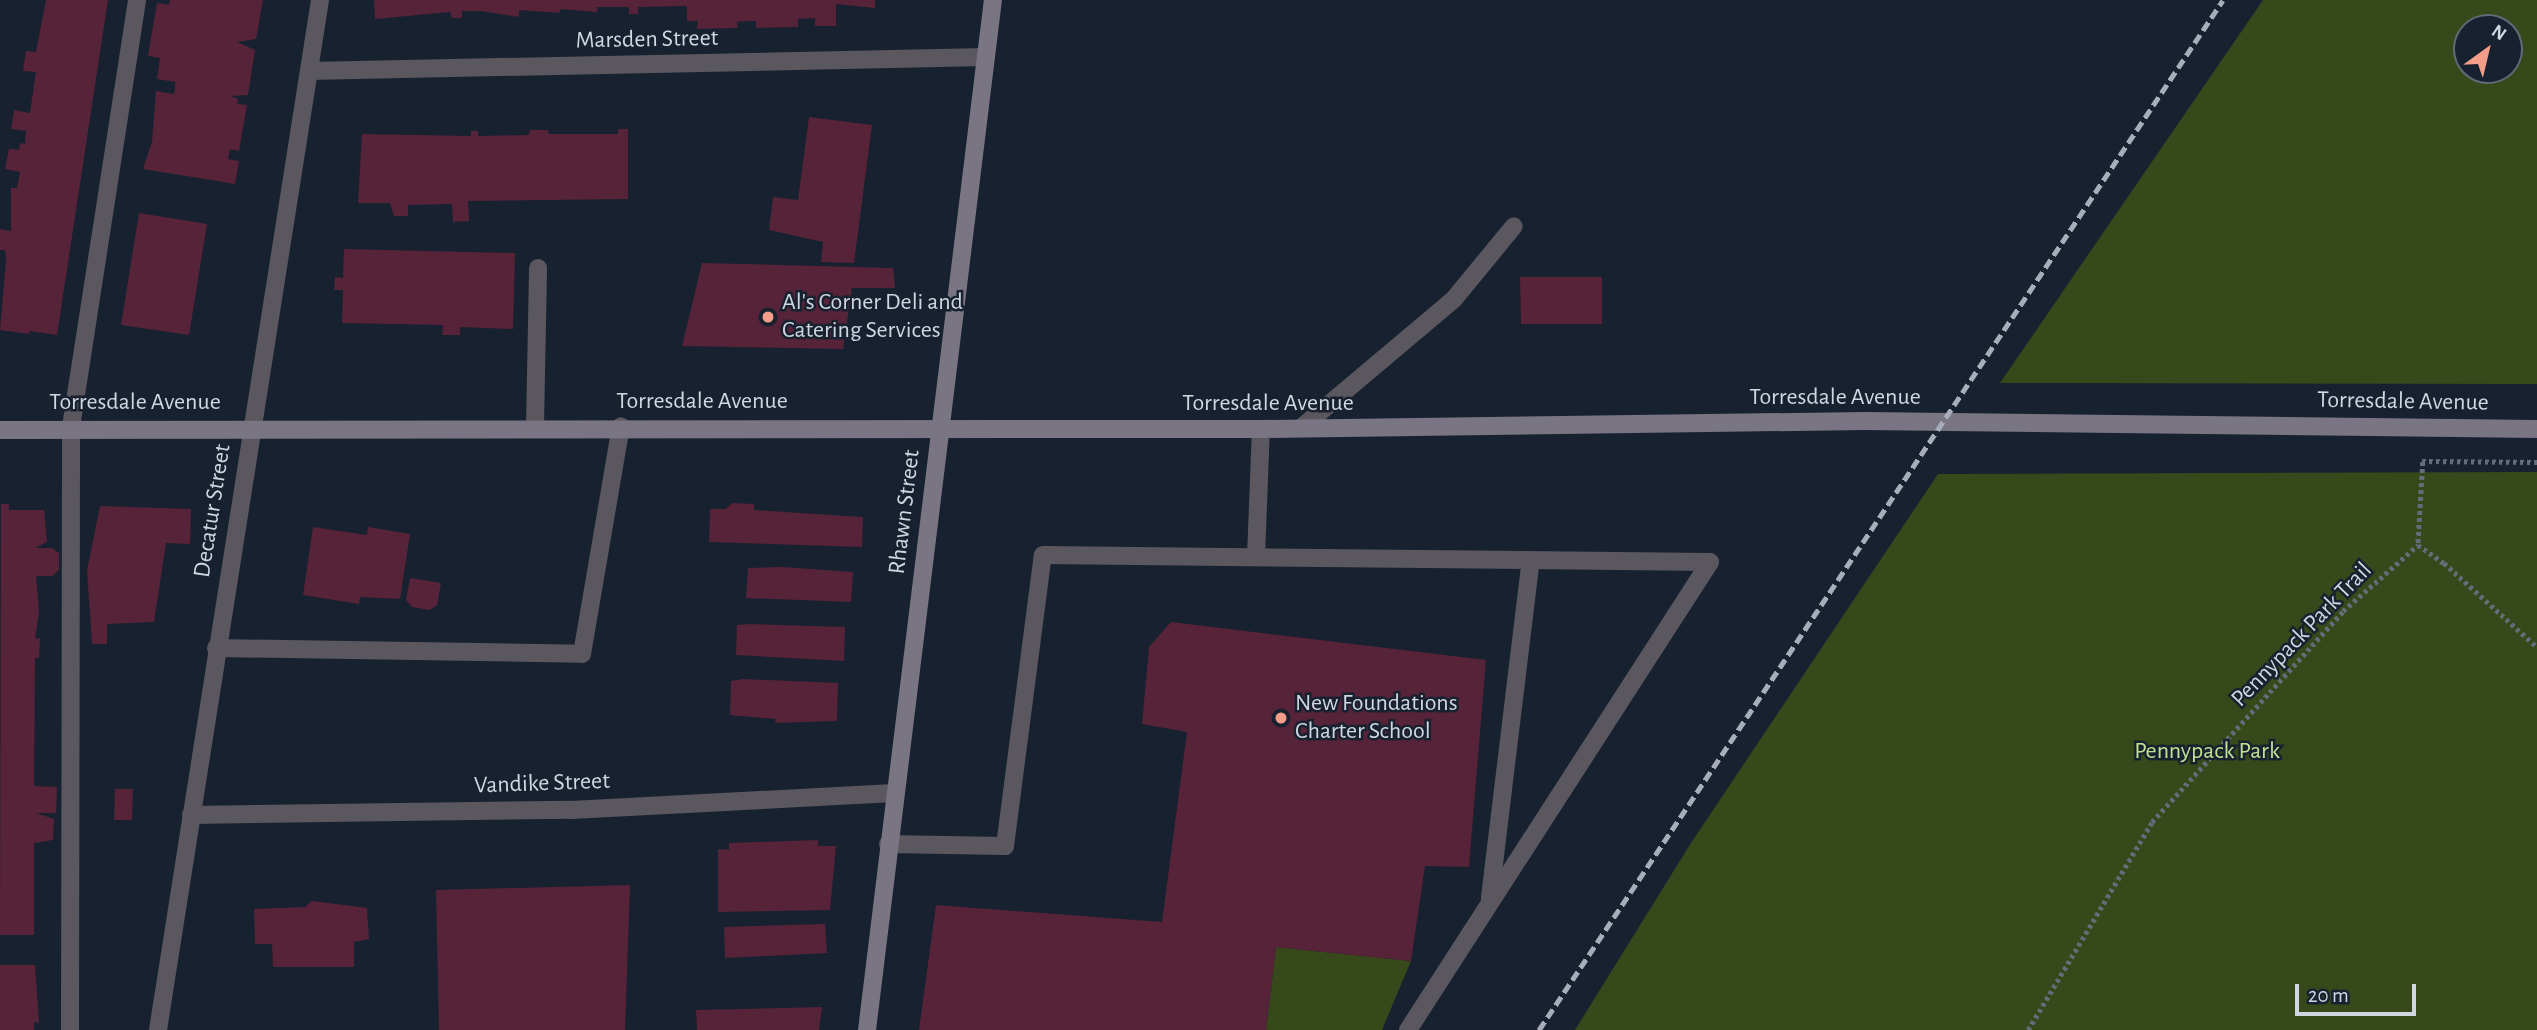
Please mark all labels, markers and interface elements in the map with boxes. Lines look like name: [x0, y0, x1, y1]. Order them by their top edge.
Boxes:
north arrow: [2453, 14, 2523, 84]
text: N: [2488, 21, 2510, 44]
street label: Marsden Street: [576, 24, 718, 56]
place label: Al's Corner Deli and Catering Services: [782, 289, 963, 345]
marker: Al's Corner Deli and Catering Services: [760, 309, 776, 325]
street label: Torresdale Avenue: [1749, 384, 1921, 412]
street label: Torresdale Avenue: [2317, 386, 2489, 418]
street label: Torresdale Avenue: [616, 388, 788, 416]
street label: Torresdale Avenue: [49, 389, 221, 417]
street label: Torresdale Avenue: [1182, 390, 1354, 418]
street label: Decatur Street: [188, 442, 238, 580]
street label: Rhawn Street: [883, 448, 927, 576]
street label: Pennypack Park Trail: [2226, 557, 2378, 713]
place label: New Foundations Charter School: [1295, 690, 1458, 746]
marker: New Foundations Charter School: [1273, 710, 1289, 726]
park label: Pennypack Park: [2134, 738, 2280, 766]
street label: Vandike Street: [474, 767, 610, 801]
scale bar: [2299, 970, 2420, 1014]
text: 20 m: [2308, 985, 2349, 1006]

